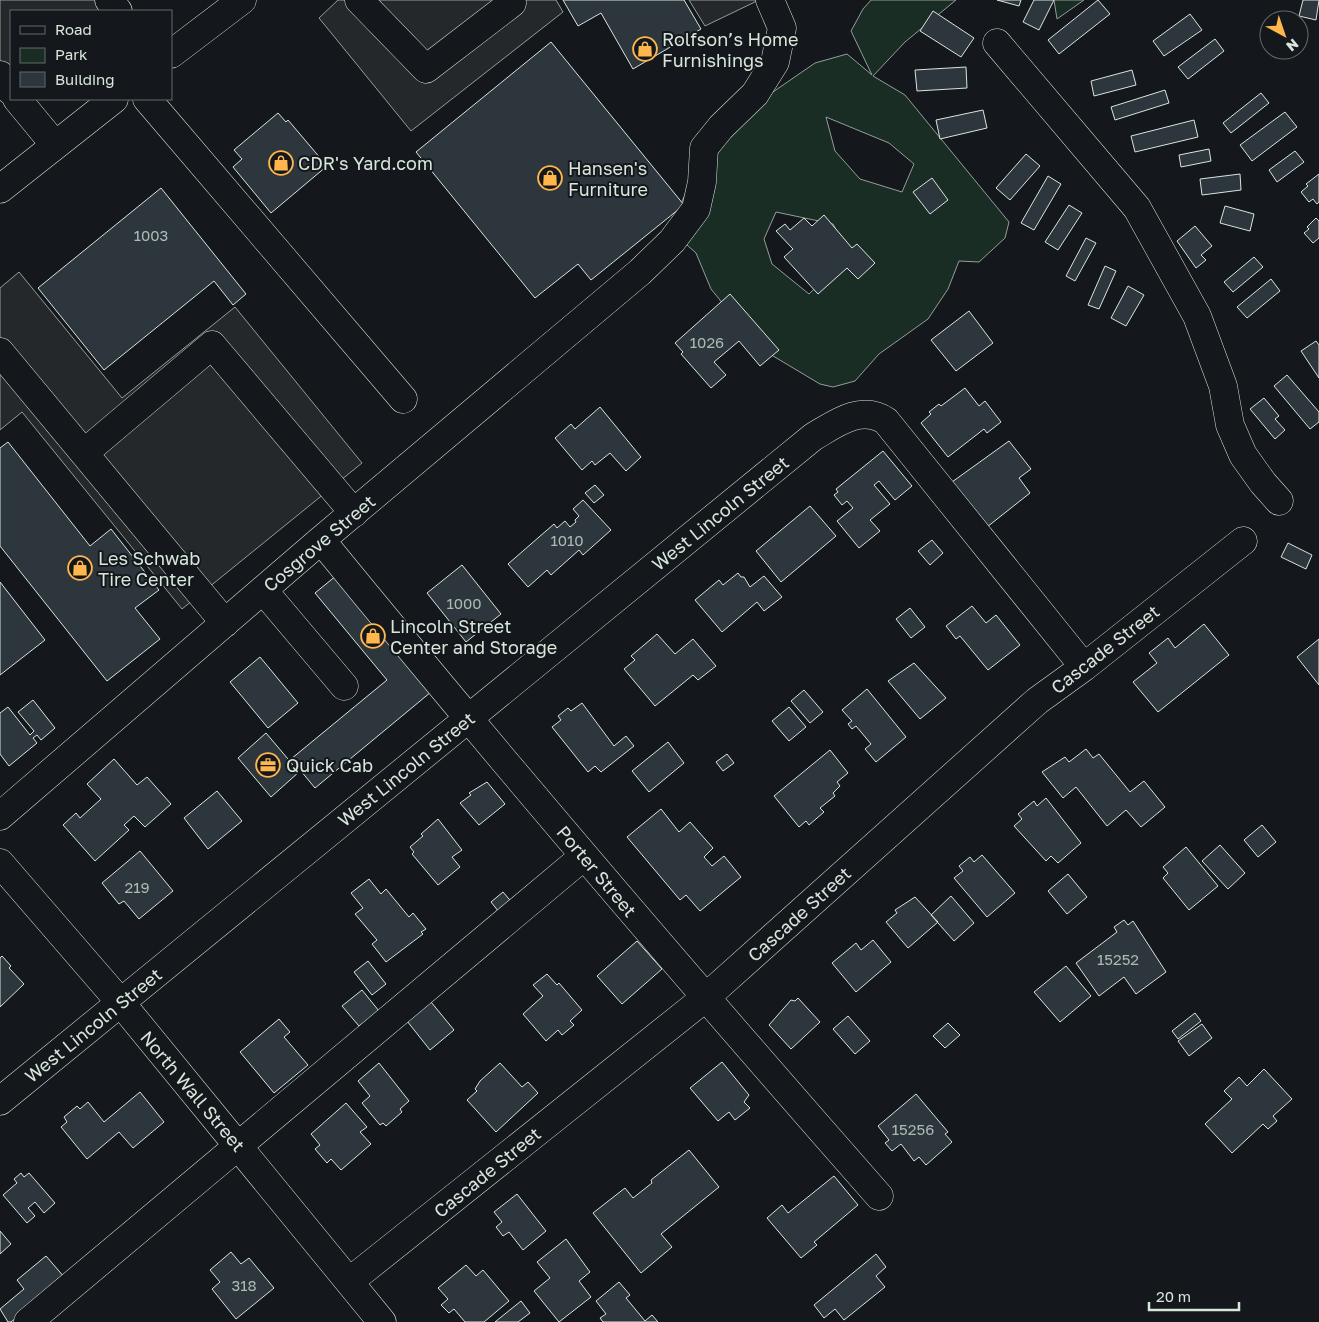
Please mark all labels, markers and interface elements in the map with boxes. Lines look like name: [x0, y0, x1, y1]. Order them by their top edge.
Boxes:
legend: [10, 10, 172, 100]
north arrow: [1259, 10, 1309, 60]
text: Road: [55, 20, 92, 38]
place label: Rolfson’s Home Furnishings: [662, 28, 798, 71]
text: N: [1283, 35, 1302, 55]
shop icon: Rolfson’s Home Furnishings: [632, 36, 658, 62]
text: Park: [55, 45, 88, 63]
text: Building: [55, 70, 115, 88]
shop icon: CDR's Yard.com: [268, 150, 294, 176]
place label: CDR's Yard.com: [298, 152, 433, 174]
place label: Hansen's Furniture: [568, 157, 648, 200]
shop icon: Hansen's Furniture: [537, 165, 563, 191]
house number: 1003: [134, 226, 168, 244]
house number: 1026: [690, 333, 724, 351]
street label: West Lincoln Street: [647, 451, 793, 575]
street label: Cosgrove Street: [259, 490, 379, 596]
house number: 1010: [550, 531, 584, 549]
place label: Les Schwab Tire Center: [98, 547, 200, 590]
shop icon: Les Schwab Tire Center: [67, 555, 93, 581]
house number: 1000: [446, 594, 482, 612]
street label: Cascade Street: [1047, 600, 1163, 698]
place label: Lincoln Street Center and Storage: [390, 615, 557, 658]
shop icon: Lincoln Street Center and Storage: [360, 623, 386, 649]
street label: West Lincoln Street: [333, 707, 479, 831]
office icon: Quick Cab: [255, 752, 281, 778]
place label: Quick Cab: [286, 754, 373, 776]
street label: Porter Street: [553, 821, 641, 921]
street label: Cascade Street: [743, 862, 855, 966]
house number: 219: [124, 878, 150, 896]
house number: 15252: [1097, 950, 1139, 968]
street label: West Lincoln Street: [20, 963, 166, 1087]
street label: North Wall Street: [136, 1026, 250, 1156]
house number: 15256: [892, 1120, 934, 1138]
street label: Cascade Street: [429, 1122, 545, 1222]
house number: 318: [231, 1276, 257, 1294]
scale bar: [1149, 1280, 1239, 1312]
text: 20 m: [1156, 1287, 1191, 1305]

